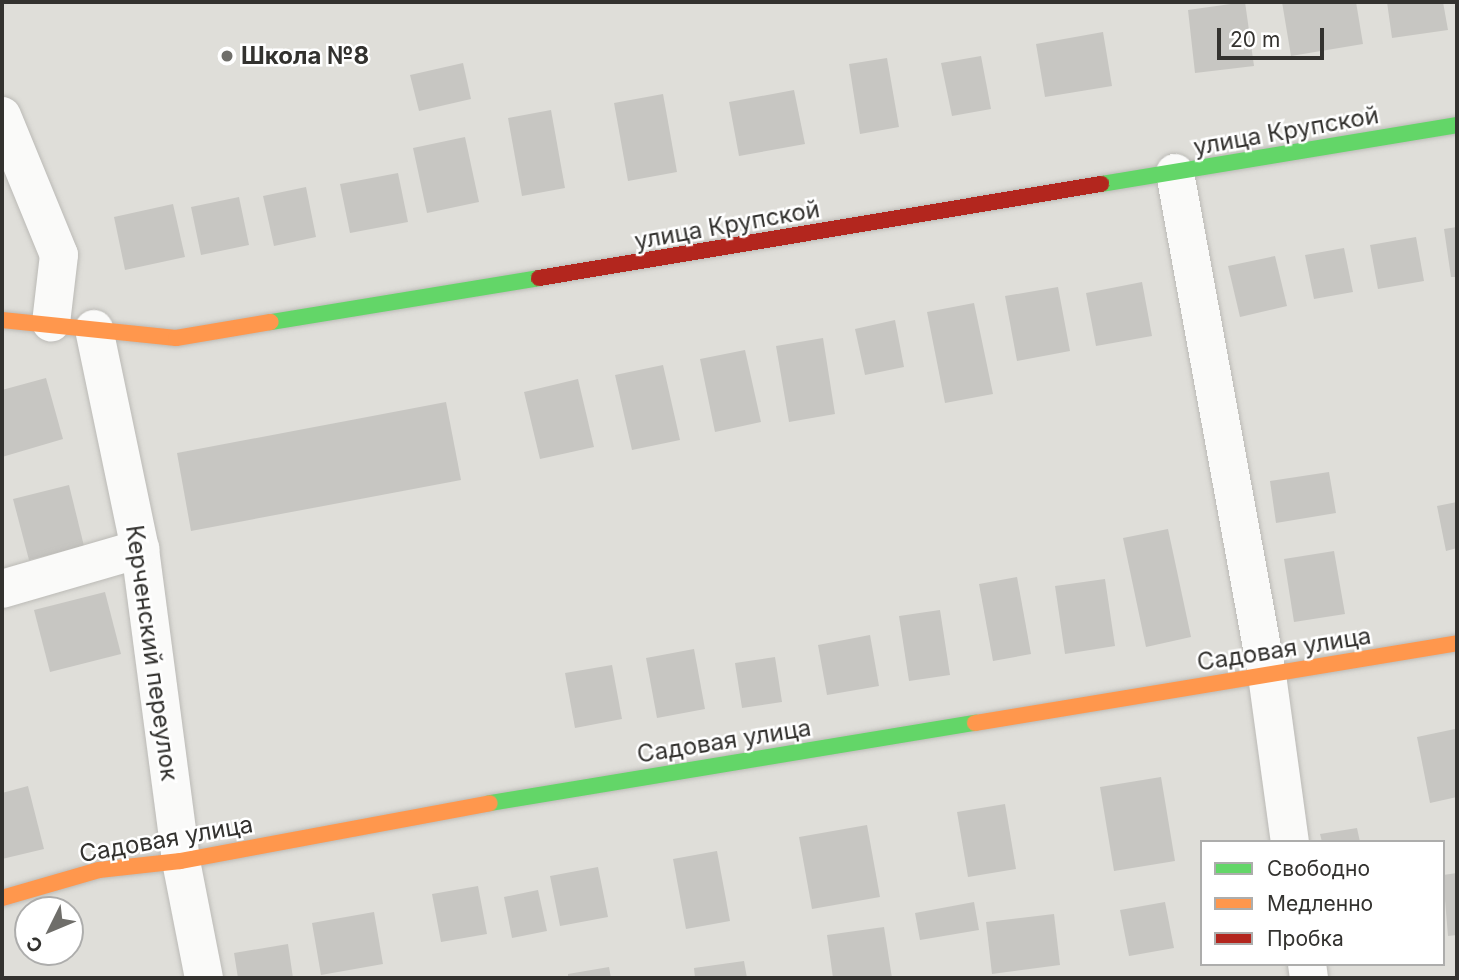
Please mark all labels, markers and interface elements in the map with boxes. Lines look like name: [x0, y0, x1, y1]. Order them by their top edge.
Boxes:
scale bar: [1221, 14, 1328, 58]
text: 20 m: [1230, 27, 1280, 52]
place label: Школа №8: [241, 42, 369, 70]
marker: Школа №8: [219, 48, 235, 64]
street label: улица Крупской: [1191, 101, 1381, 161]
street label: улица Крупской: [632, 195, 822, 255]
street label: Керченский переулок: [120, 523, 184, 783]
street label: Садовая улица: [1195, 621, 1373, 677]
street label: Садовая улица: [635, 713, 813, 769]
street label: Садовая улица: [77, 810, 255, 868]
legend: [1200, 840, 1445, 966]
text: Свободно: [1267, 856, 1370, 881]
text: Медленно: [1267, 891, 1373, 916]
north arrow: [14, 896, 84, 966]
text: Пробка: [1267, 926, 1344, 951]
text: С: [22, 931, 48, 957]

